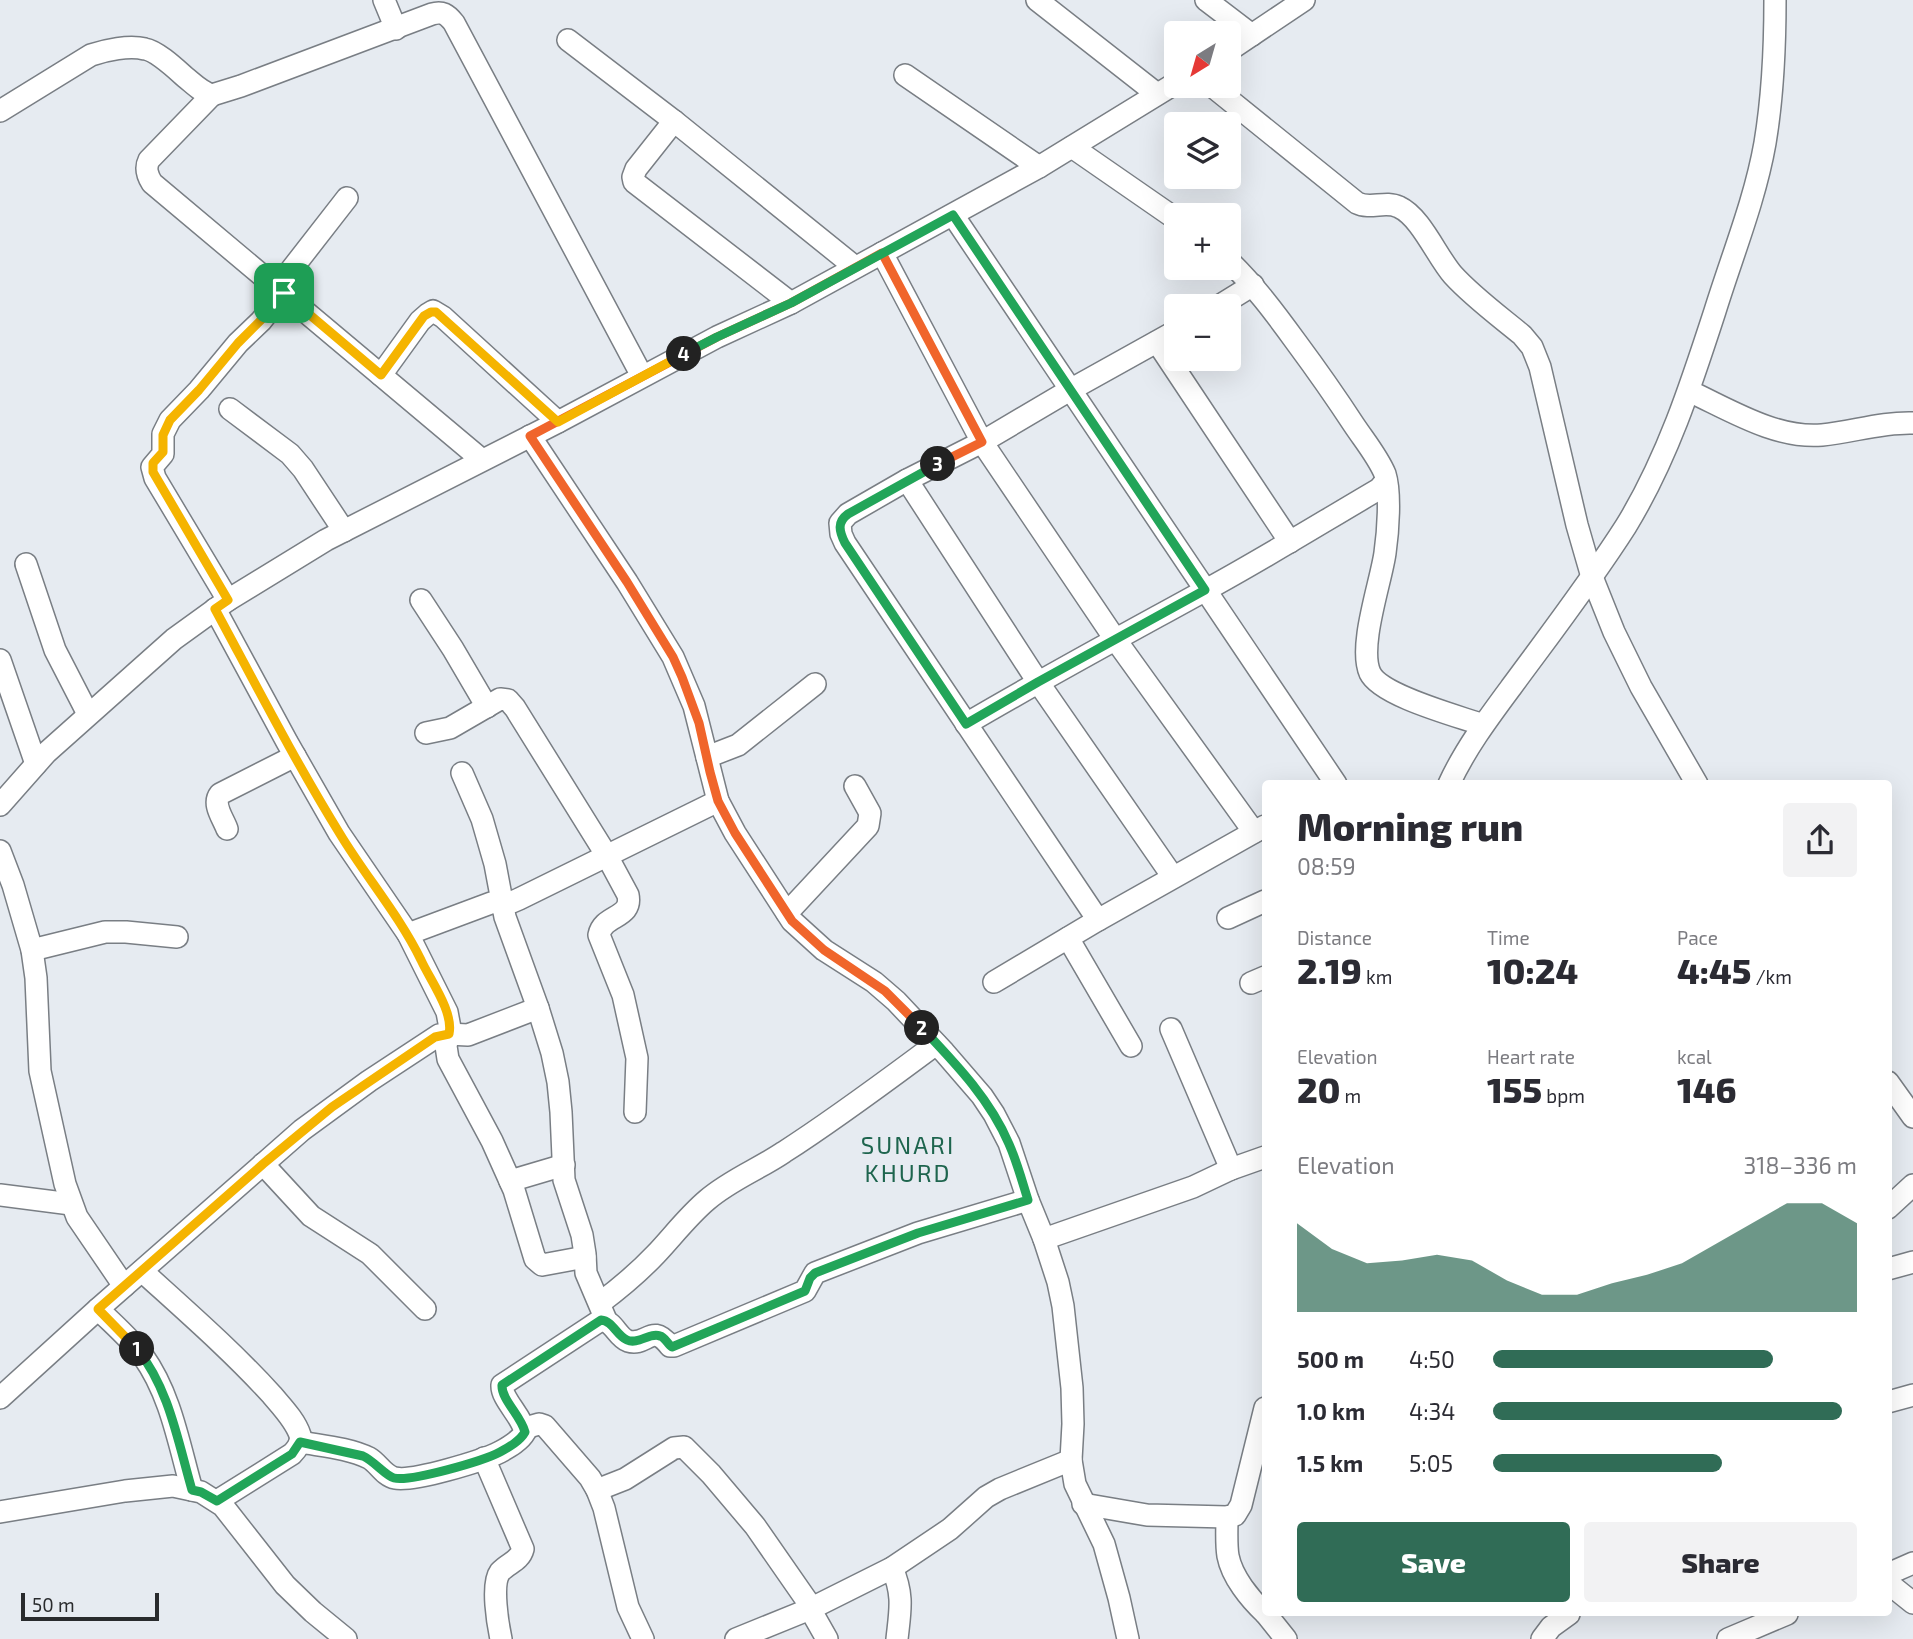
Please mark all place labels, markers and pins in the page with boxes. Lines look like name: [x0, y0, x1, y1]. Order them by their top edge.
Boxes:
pin: [254, 263, 314, 323]
pin: 4: [666, 336, 702, 372]
pin: 3: [920, 447, 956, 482]
pin: 2: [904, 1010, 940, 1046]
pin: 1: [120, 1332, 154, 1366]

